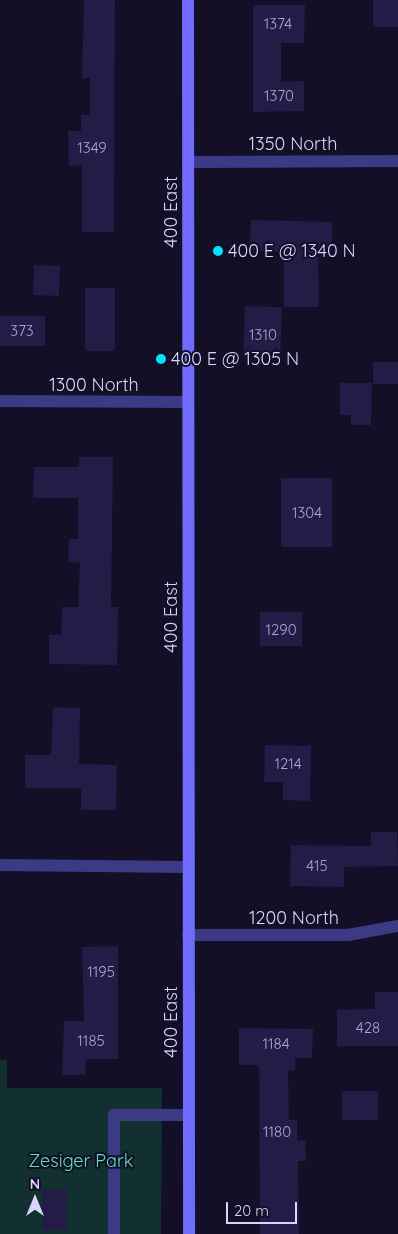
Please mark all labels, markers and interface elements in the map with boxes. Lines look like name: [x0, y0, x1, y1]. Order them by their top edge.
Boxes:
house number: 1374: [264, 15, 292, 33]
house number: 1370: [264, 87, 294, 105]
street label: 1350 North: [249, 133, 337, 155]
house number: 1349: [77, 139, 107, 157]
street label: 400 East: [160, 176, 182, 248]
place label: 400 E @ 1340 N: [228, 240, 356, 262]
marker: 400 E @ 1340 N: [212, 245, 224, 257]
house number: 373: [10, 322, 34, 340]
house number: 1310: [249, 326, 277, 344]
place label: 400 E @ 1305 N: [171, 348, 299, 370]
marker: 400 E @ 1305 N: [155, 353, 167, 365]
street label: 1300 North: [49, 374, 139, 396]
house number: 1304: [292, 504, 322, 522]
street label: 400 East: [160, 581, 182, 653]
house number: 1290: [265, 621, 297, 639]
house number: 1214: [274, 755, 302, 773]
house number: 415: [306, 857, 328, 875]
street label: 1200 North: [249, 907, 339, 929]
house number: 1195: [87, 963, 115, 981]
street label: 400 East: [160, 986, 182, 1058]
house number: 428: [356, 1019, 380, 1037]
house number: 1185: [77, 1032, 105, 1050]
house number: 1184: [262, 1035, 290, 1053]
house number: 1180: [263, 1123, 291, 1141]
park label: Zesiger Park: [29, 1150, 133, 1172]
north arrow: [10, 1174, 60, 1224]
text: N: [30, 1175, 40, 1193]
scale bar: [228, 1192, 299, 1224]
text: 20 m: [234, 1201, 269, 1220]

